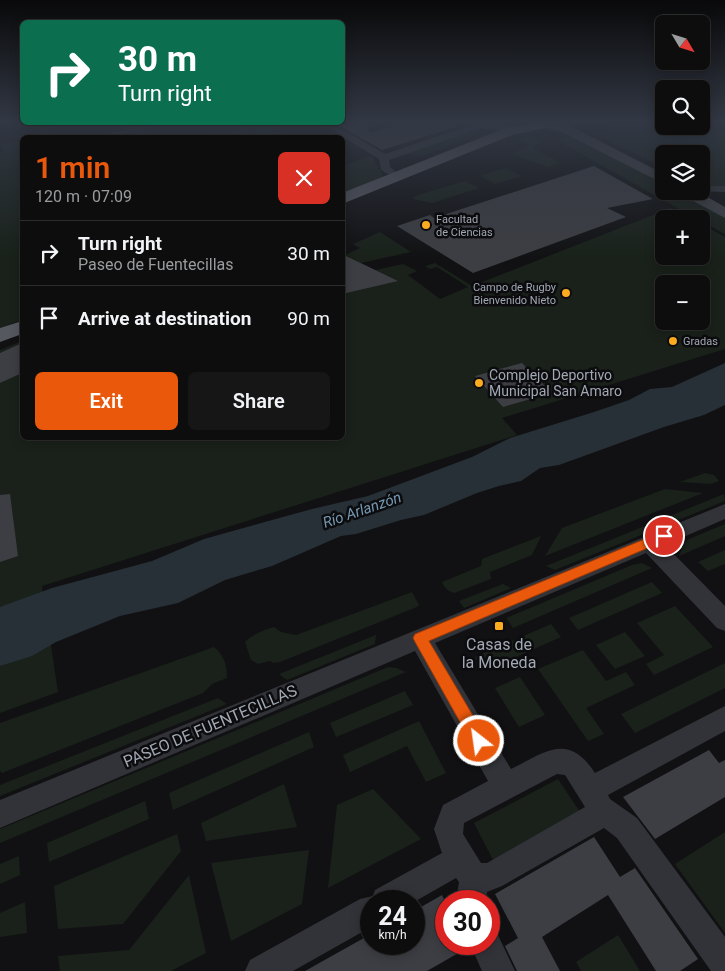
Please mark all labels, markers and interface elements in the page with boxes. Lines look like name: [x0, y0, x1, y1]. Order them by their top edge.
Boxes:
north arrow: [655, 15, 710, 70]
map controls: [655, 15, 710, 330]
text: 30 m: [118, 39, 197, 80]
icon: right: [35, 40, 100, 105]
button: search: [655, 80, 710, 135]
text: Turn right: [118, 81, 212, 106]
button: layers: [655, 145, 710, 200]
text: 1 min: [35, 150, 110, 185]
button: close: [278, 152, 330, 204]
text: 120 m · 07:09: [35, 187, 132, 206]
button: +: [655, 210, 710, 265]
place label: Facultad de Ciencias: [436, 213, 493, 239]
marker: Facultad de Ciencias: [420, 219, 432, 231]
text: Turn right: [78, 232, 162, 255]
icon: right: [35, 239, 63, 267]
text: 30 m: [287, 242, 330, 265]
text: Paseo de Fuentecillas: [78, 255, 234, 274]
button: −: [655, 275, 710, 330]
place label: Campo de Rugby Bienvenido Nieto: [473, 281, 557, 307]
marker: Campo de Rugby Bienvenido Nieto: [560, 287, 572, 299]
icon: arrive: [35, 304, 63, 332]
text: Arrive at destination: [78, 307, 251, 330]
text: 90 m: [287, 307, 330, 330]
marker: Gradas: [667, 335, 679, 347]
place label: Gradas: [683, 335, 718, 348]
place label: Complejo Deportivo Municipal San Amaro: [489, 367, 622, 399]
button: Exit: [35, 372, 178, 430]
button: Share: [188, 372, 330, 430]
marker: Complejo Deportivo Municipal San Amaro: [473, 377, 485, 389]
water label: Río Arlanzón: [320, 488, 404, 532]
pin: [643, 515, 685, 557]
icon: arrive: [650, 522, 678, 550]
marker: Casas de la Moneda: [493, 620, 505, 632]
place label: Casas de la Moneda: [462, 635, 536, 672]
street label: PASEO DE FUENTECILLAS: [120, 681, 300, 771]
position arrow: [452, 714, 504, 766]
speed limit sign: 30: [435, 890, 500, 955]
text: 24: [378, 902, 407, 931]
text: km/h: [378, 928, 407, 942]

